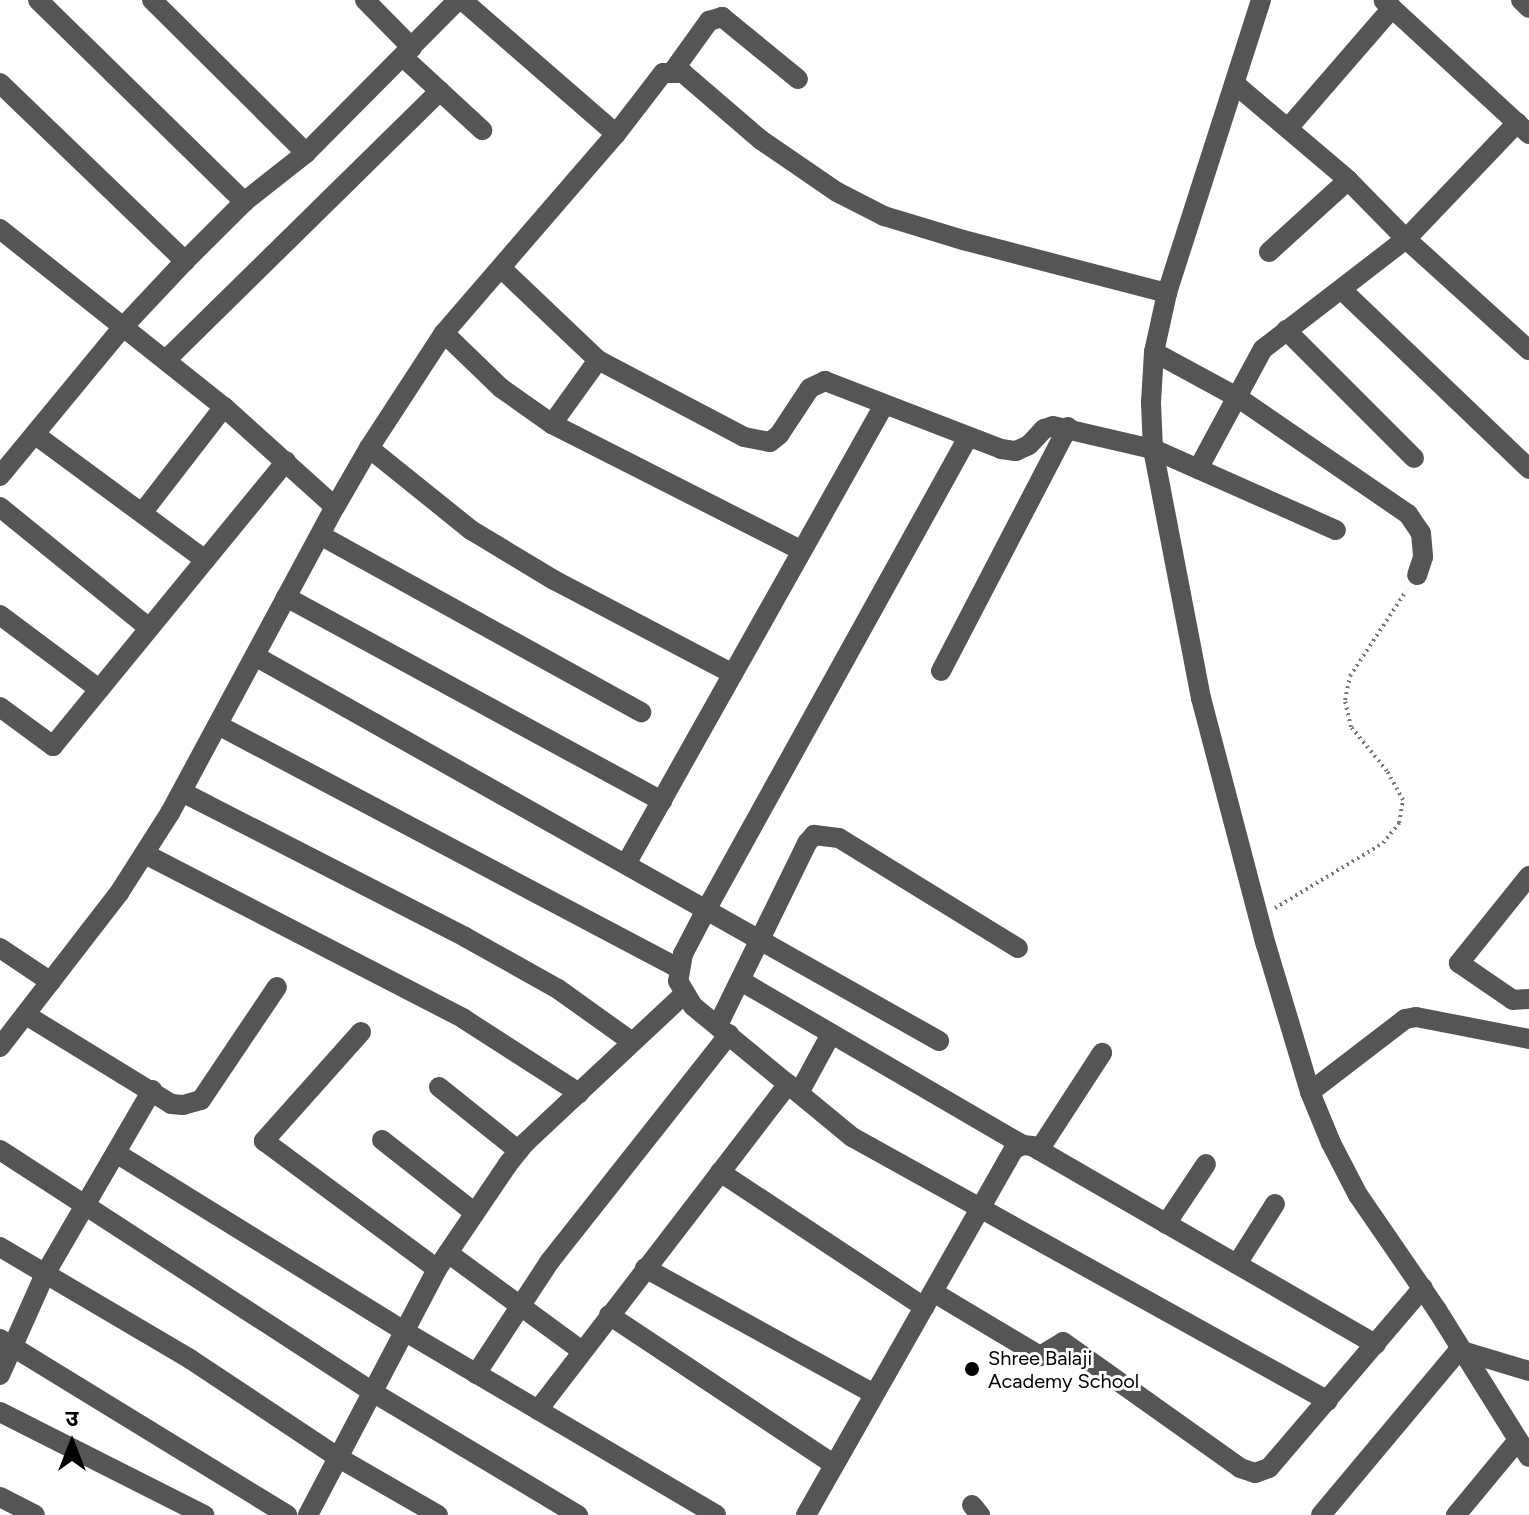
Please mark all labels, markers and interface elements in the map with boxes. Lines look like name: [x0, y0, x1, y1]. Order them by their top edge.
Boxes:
place label: Shree Balaji Academy School: [988, 1346, 1139, 1393]
marker: Shree Balaji Academy School: [963, 1360, 981, 1378]
north arrow: [32, 1403, 112, 1483]
text: उ: [66, 1405, 78, 1432]

